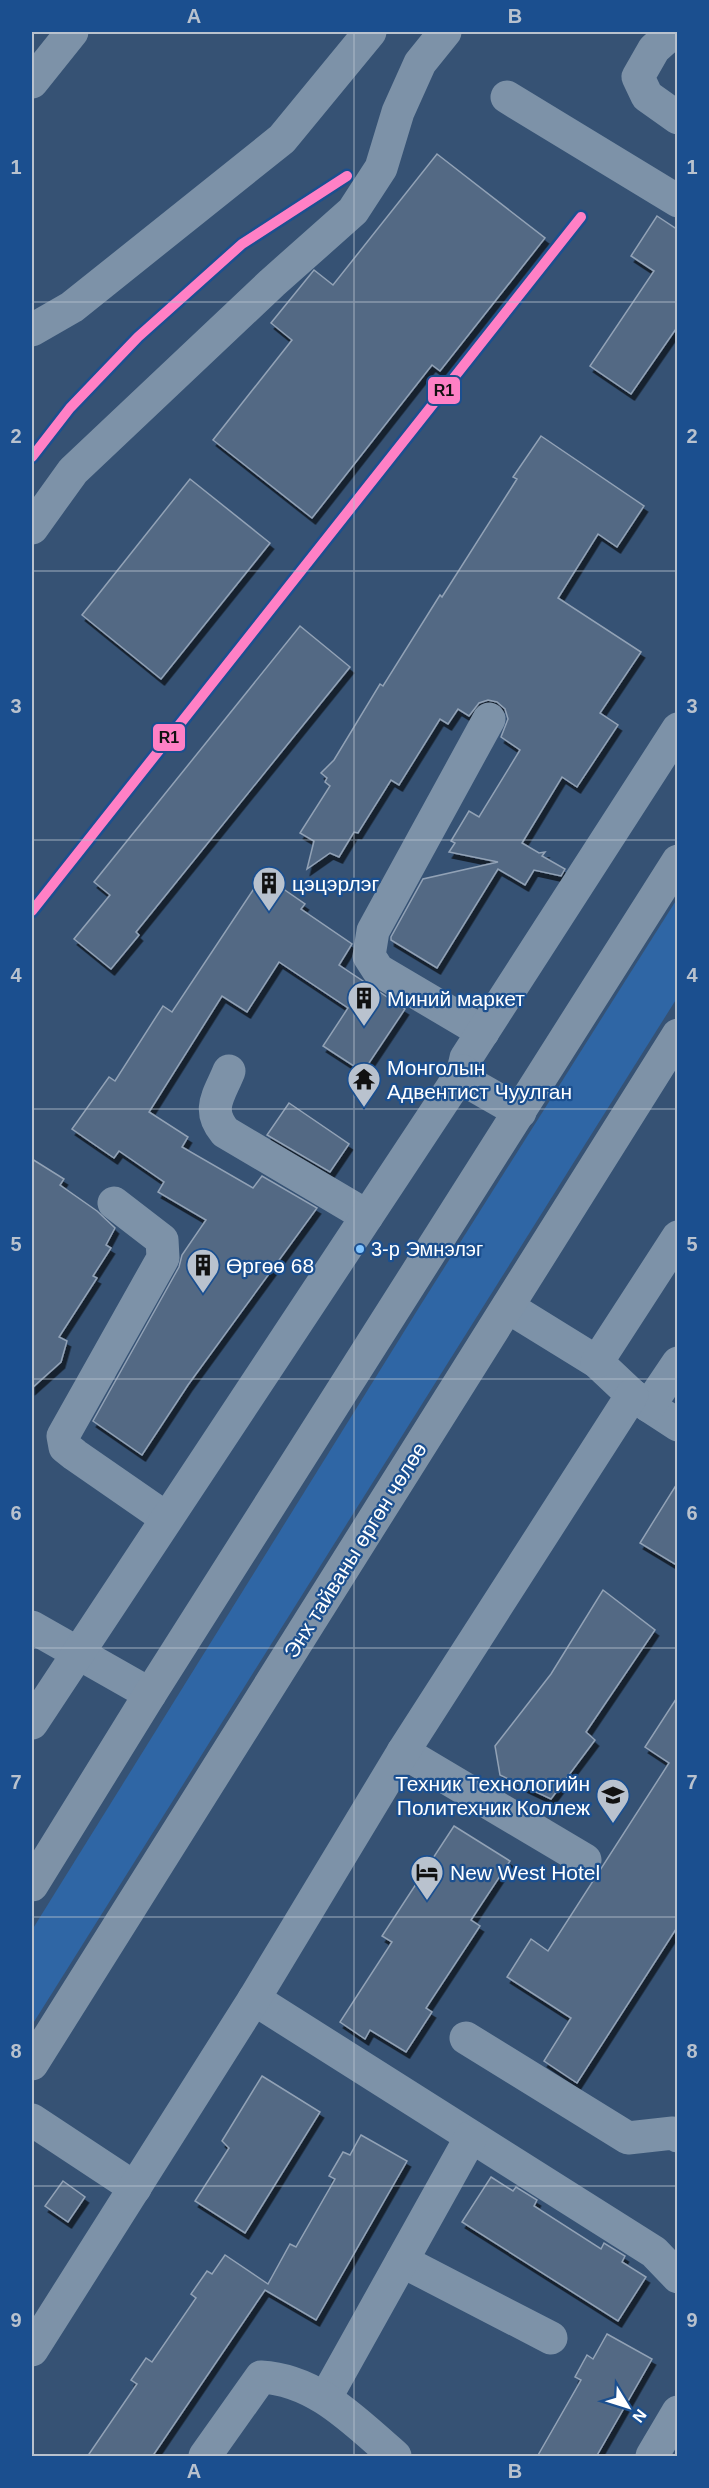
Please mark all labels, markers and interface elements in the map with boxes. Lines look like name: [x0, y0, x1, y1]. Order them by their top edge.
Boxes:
text: A: [187, 5, 201, 27]
text: B: [508, 5, 522, 27]
text: 1: [10, 156, 22, 178]
text: 1: [686, 156, 698, 178]
line badge: R1: [427, 376, 461, 405]
text: R1: [434, 382, 454, 399]
text: 2: [10, 425, 22, 447]
text: 2: [686, 425, 698, 447]
text: 3: [10, 695, 22, 717]
text: 3: [686, 695, 698, 717]
line badge: R1: [152, 723, 186, 752]
text: R1: [159, 729, 179, 746]
building icon: цэцэрлэг: [251, 865, 287, 912]
place label: цэцэрлэг: [292, 872, 379, 895]
text: 4: [10, 964, 22, 986]
text: 4: [686, 964, 698, 986]
building icon: Миний маркет: [346, 980, 382, 1027]
place label: Миний маркет: [387, 987, 525, 1010]
place label: Монголын Адвентист Чуулган: [387, 1056, 572, 1103]
temple icon: Монголын Адвентист Чуулган: [346, 1061, 382, 1108]
text: 5: [10, 1233, 22, 1255]
text: 5: [686, 1233, 698, 1255]
place label: 3-р Эмнэлэг: [371, 1238, 483, 1260]
marker: 3-р Эмнэлэг: [354, 1243, 366, 1255]
building icon: Өргөө 68: [185, 1247, 221, 1294]
place label: Өргөө 68: [226, 1254, 314, 1277]
street label: Энх тайваны өргөн чөлөө: [279, 1438, 431, 1662]
text: 6: [10, 1502, 22, 1524]
text: 6: [686, 1502, 698, 1524]
text: 7: [10, 1771, 22, 1793]
text: 7: [686, 1771, 698, 1793]
place label: Техник Технологийн Политехник Коллеж: [395, 1772, 590, 1819]
school or university icon: Техник Технологийн Политехник Коллеж: [595, 1777, 631, 1824]
hotel icon: New West Hotel: [409, 1854, 445, 1901]
place label: New West Hotel: [450, 1861, 600, 1884]
text: 8: [10, 2040, 22, 2062]
text: 8: [686, 2040, 698, 2062]
text: 9: [10, 2309, 22, 2331]
text: 9: [686, 2309, 698, 2331]
north arrow: [598, 2377, 658, 2437]
text: N: [629, 2406, 650, 2426]
text: A: [187, 2460, 201, 2482]
text: B: [508, 2460, 522, 2482]

